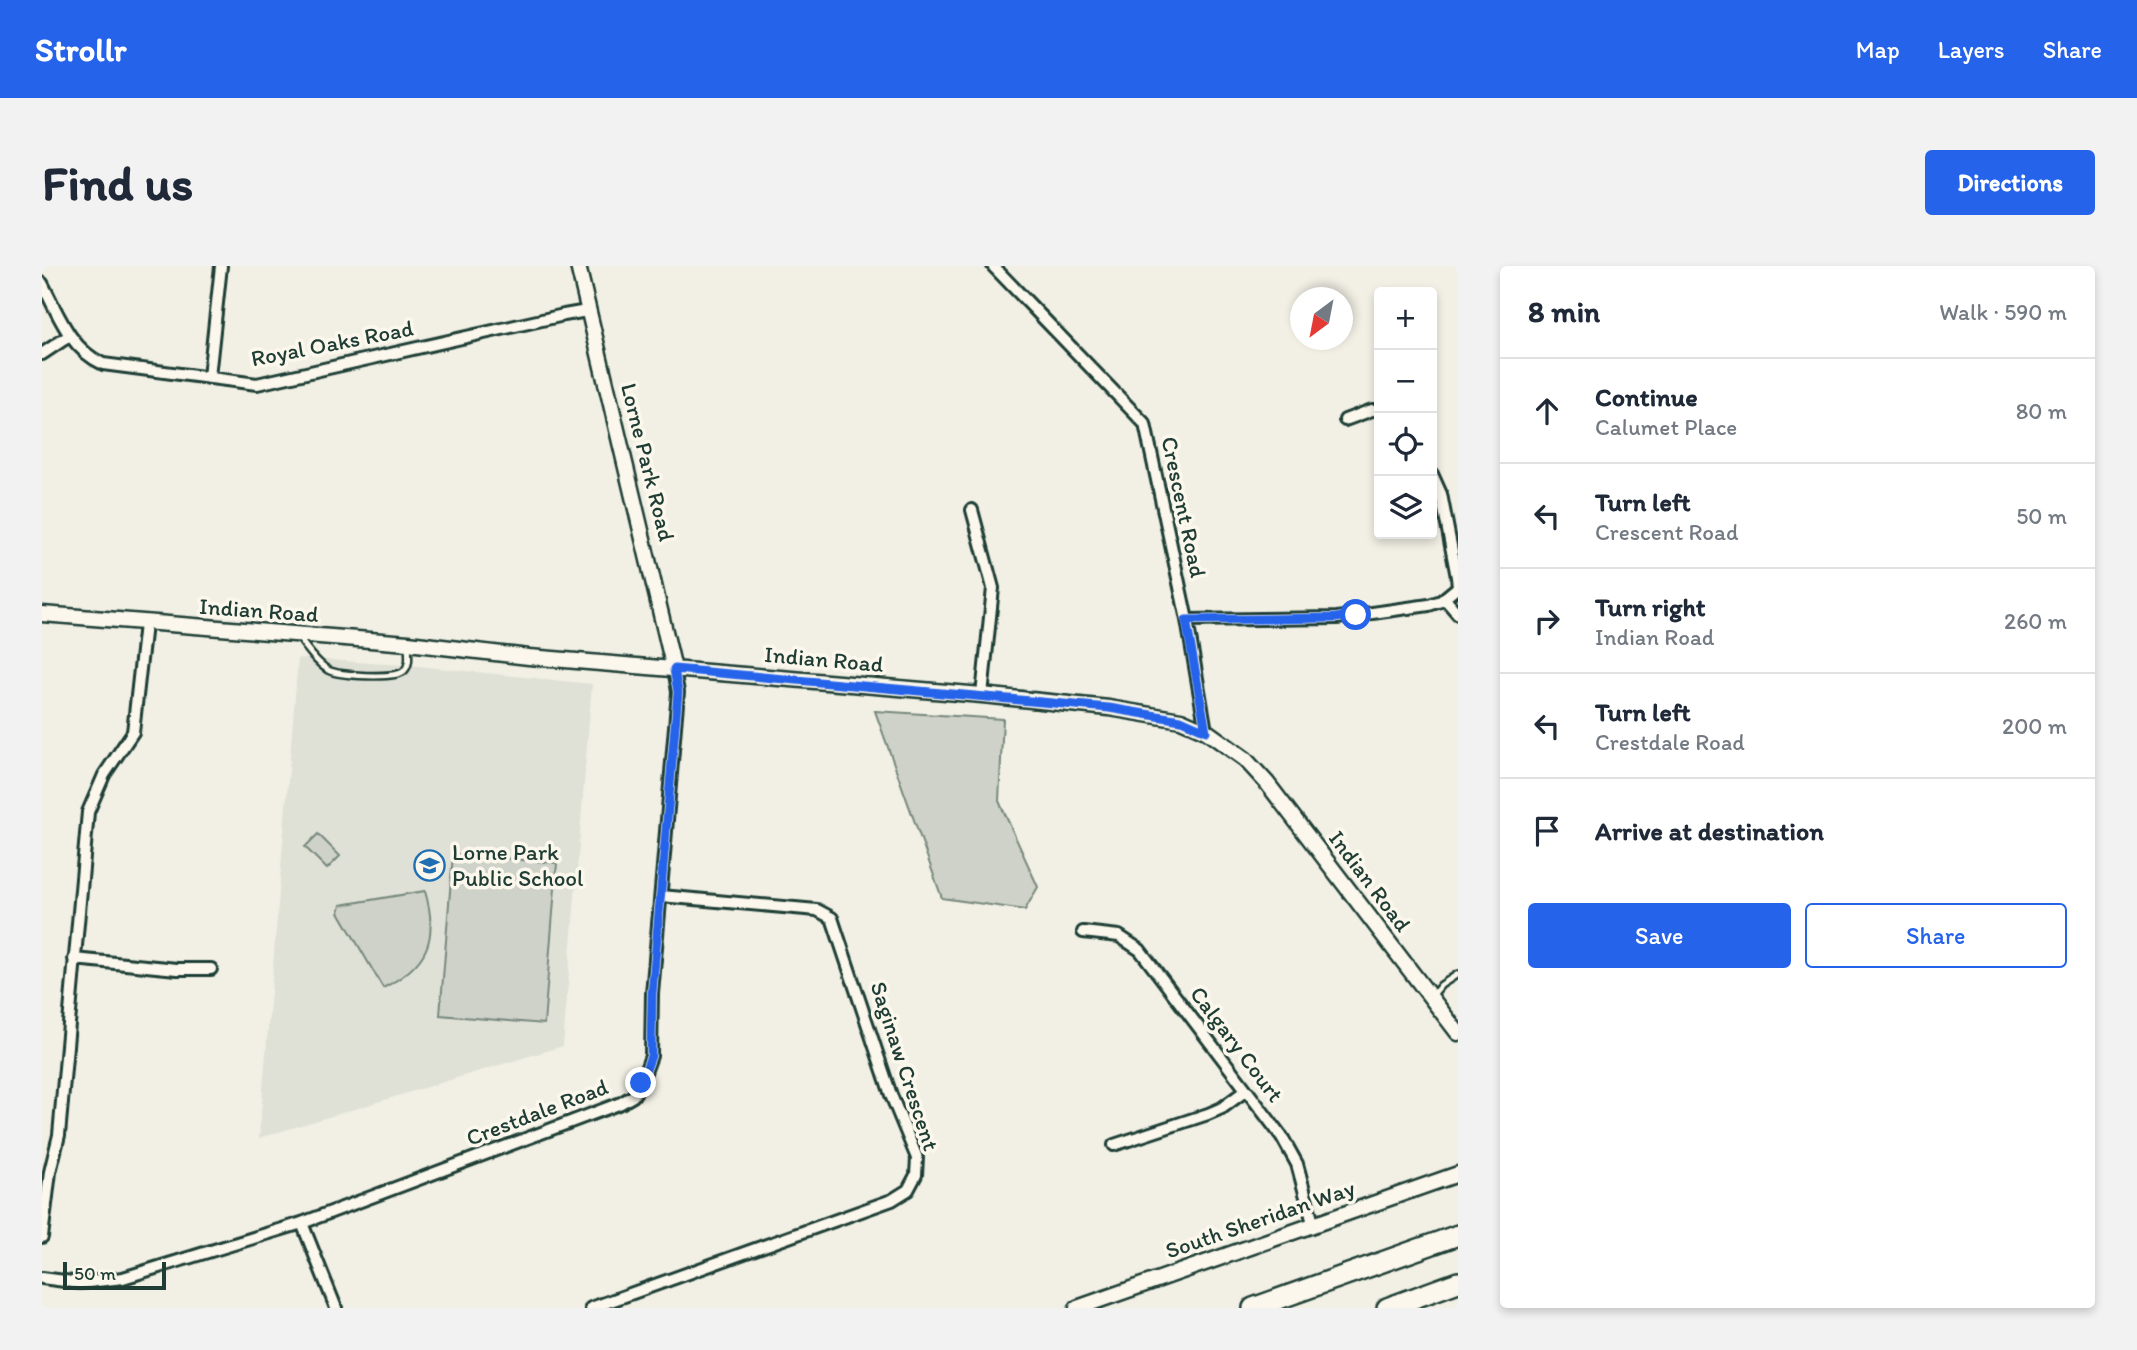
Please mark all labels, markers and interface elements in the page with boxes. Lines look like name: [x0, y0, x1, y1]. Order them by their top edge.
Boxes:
text: Strollr: [35, 30, 126, 69]
text: Map: [1856, 35, 1900, 64]
text: Layers: [1938, 35, 2005, 64]
text: Share: [2043, 35, 2102, 64]
button: Directions: [1925, 150, 2095, 215]
text: Find us: [42, 153, 193, 212]
north arrow: [1290, 287, 1353, 350]
map controls: [1374, 287, 1437, 539]
button: +: [1374, 287, 1437, 350]
text: 8 min: [1528, 293, 1600, 330]
text: Walk · 590 m: [1939, 298, 2067, 326]
street label: Royal Oaks Road: [249, 314, 415, 372]
button: −: [1374, 350, 1437, 413]
street label: Lorne Park Road: [615, 380, 681, 544]
text: Continue: [1595, 381, 1698, 413]
icon: ahead: [1528, 392, 1566, 430]
text: 80 m: [2016, 397, 2067, 425]
button: locate: [1374, 413, 1437, 476]
text: Calumet Place: [1595, 413, 1737, 441]
street label: Crescent Road: [1155, 434, 1213, 581]
button: layers: [1374, 476, 1437, 539]
text: Turn left: [1595, 486, 1691, 518]
icon: left: [1528, 497, 1566, 535]
text: 50 m: [2016, 502, 2067, 530]
text: Crescent Road: [1595, 518, 1738, 546]
text: Turn right: [1595, 591, 1706, 623]
street label: Indian Road: [198, 592, 320, 628]
route start: [1340, 599, 1371, 630]
icon: right: [1528, 602, 1566, 640]
text: 260 m: [2004, 607, 2067, 635]
text: Indian Road: [1595, 623, 1715, 651]
street label: Indian Road: [763, 640, 885, 678]
text: Turn left: [1595, 696, 1691, 728]
icon: left: [1528, 707, 1566, 745]
text: 200 m: [2002, 712, 2067, 740]
text: Crestdale Road: [1595, 728, 1745, 756]
icon: arrive: [1528, 812, 1566, 850]
text: Arrive at destination: [1595, 815, 1824, 847]
street label: Indian Road: [1323, 825, 1417, 937]
place label: Lorne Park Public School: [452, 838, 584, 892]
school or university icon: Lorne Park Public School: [412, 848, 446, 882]
button: Save: [1528, 903, 1791, 968]
button: Share: [1805, 903, 2067, 968]
street label: Saginaw Crescent: [865, 978, 946, 1154]
street label: Calgary Court: [1184, 981, 1290, 1108]
route end: [625, 1067, 656, 1098]
street label: Crestdale Road: [462, 1072, 612, 1152]
street label: South Sheridan Way: [1162, 1173, 1359, 1265]
scale bar: [63, 1259, 166, 1291]
text: 50 m: [74, 1262, 116, 1285]

